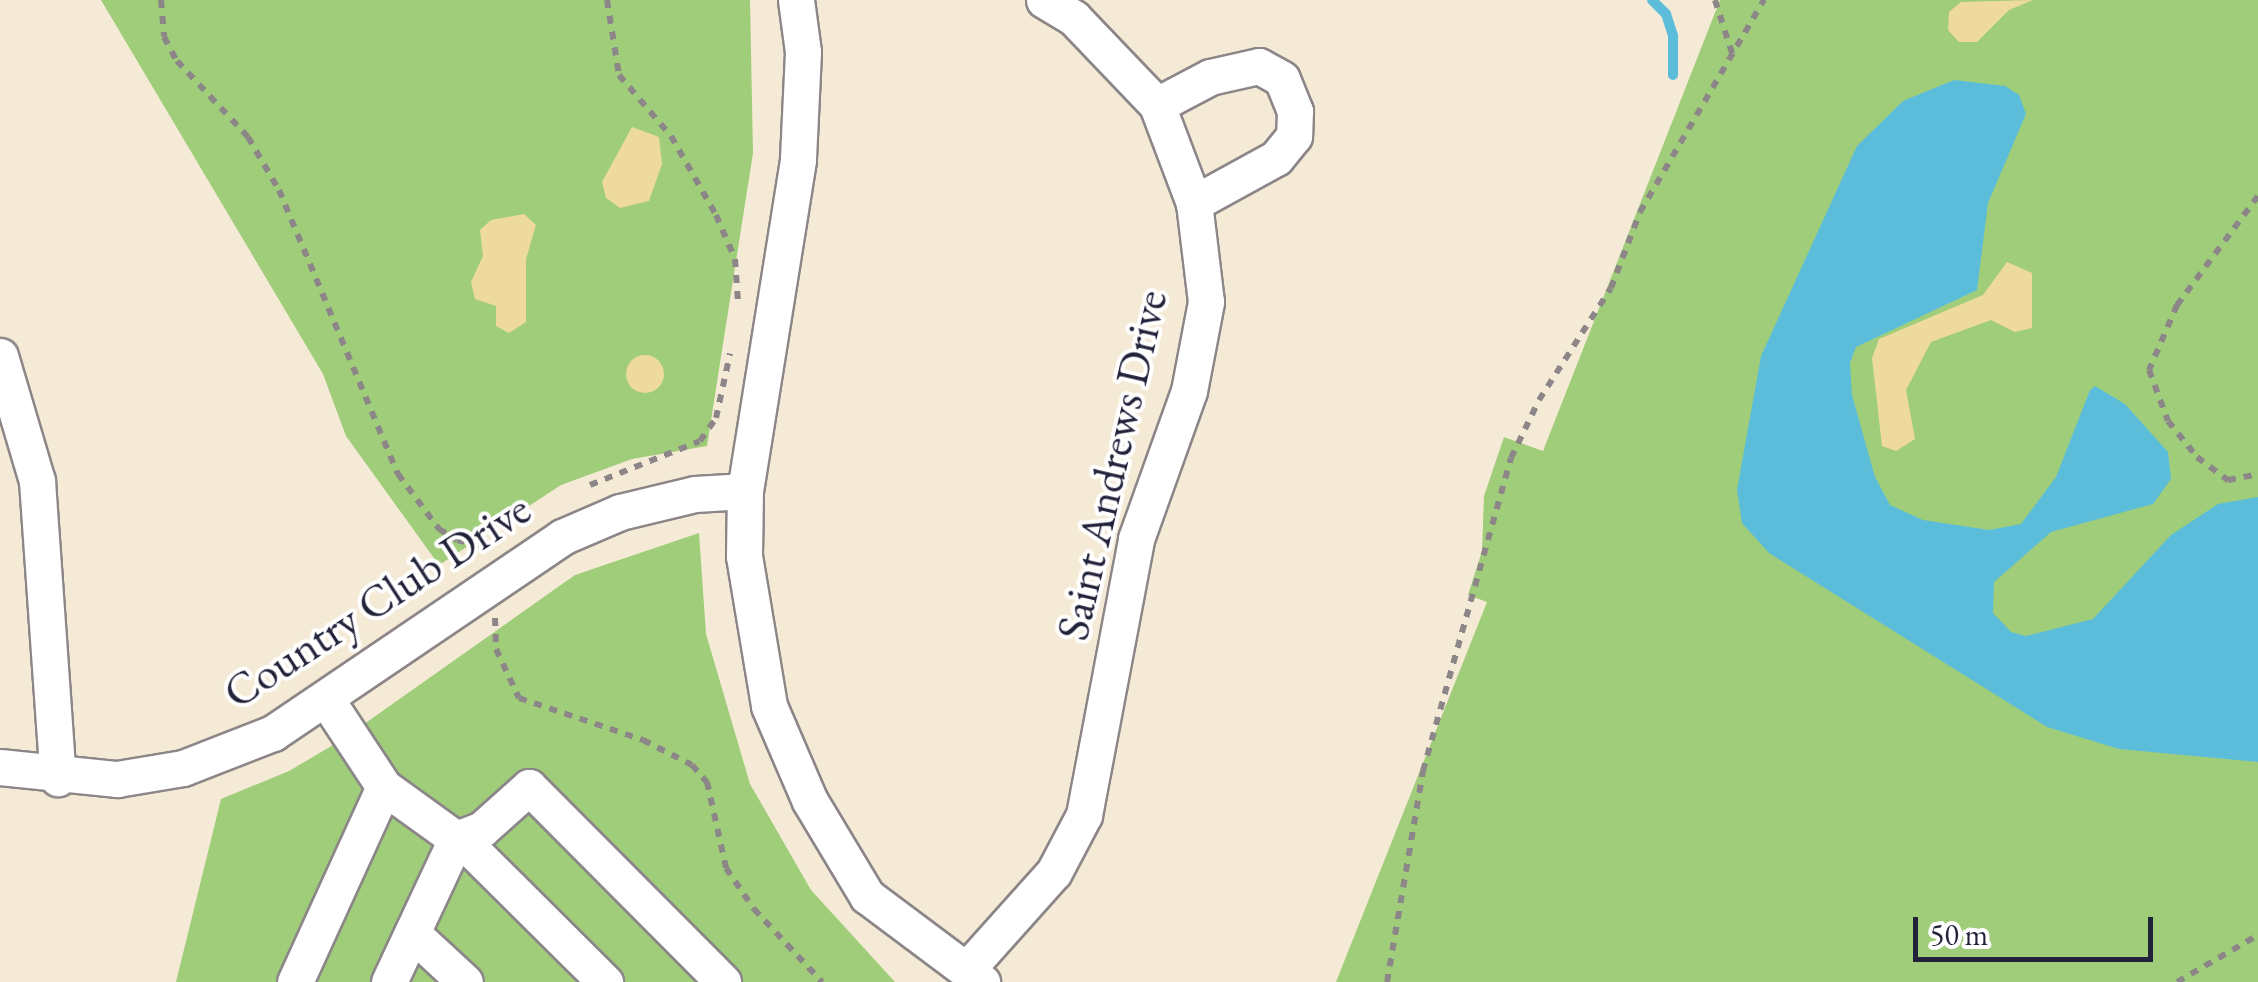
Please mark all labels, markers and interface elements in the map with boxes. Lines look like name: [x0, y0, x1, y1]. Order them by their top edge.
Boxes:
street label: Saint Andrews Drive: [1045, 285, 1179, 645]
street label: Country Club Drive: [214, 482, 540, 720]
scale bar: [1918, 897, 2158, 959]
text: 50 m: [1930, 915, 1988, 954]

